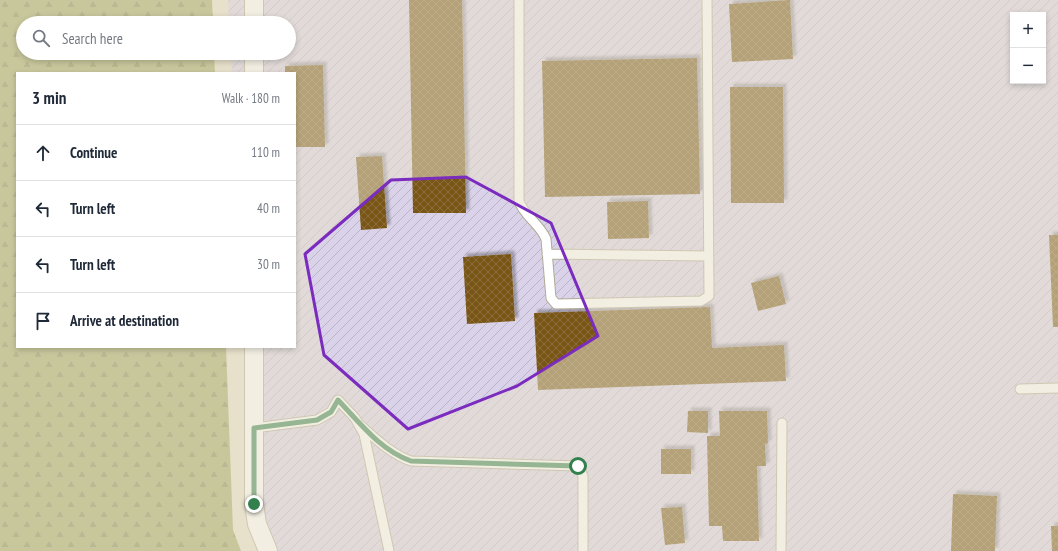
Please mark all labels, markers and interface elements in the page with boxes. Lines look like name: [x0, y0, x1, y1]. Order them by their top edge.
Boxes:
map controls: [1010, 12, 1046, 84]
button: +: [1010, 12, 1046, 48]
search box: [16, 16, 296, 60]
icon: search: [30, 27, 52, 49]
text: Search here: [62, 29, 123, 48]
button: −: [1010, 48, 1046, 84]
text: 3 min: [32, 87, 66, 109]
text: Walk · 180 m: [222, 90, 280, 107]
icon: ahead: [32, 142, 54, 164]
text: Continue: [70, 143, 117, 162]
text: 110 m: [251, 144, 280, 161]
icon: left: [32, 198, 54, 220]
text: Turn left: [70, 199, 115, 218]
text: 40 m: [257, 200, 280, 217]
icon: left: [32, 254, 54, 276]
text: Turn left: [70, 255, 115, 274]
text: 30 m: [257, 256, 280, 273]
icon: arrive: [32, 310, 54, 332]
text: Arrive at destination: [70, 311, 179, 330]
route start: [569, 457, 587, 475]
route end: [245, 495, 263, 513]

